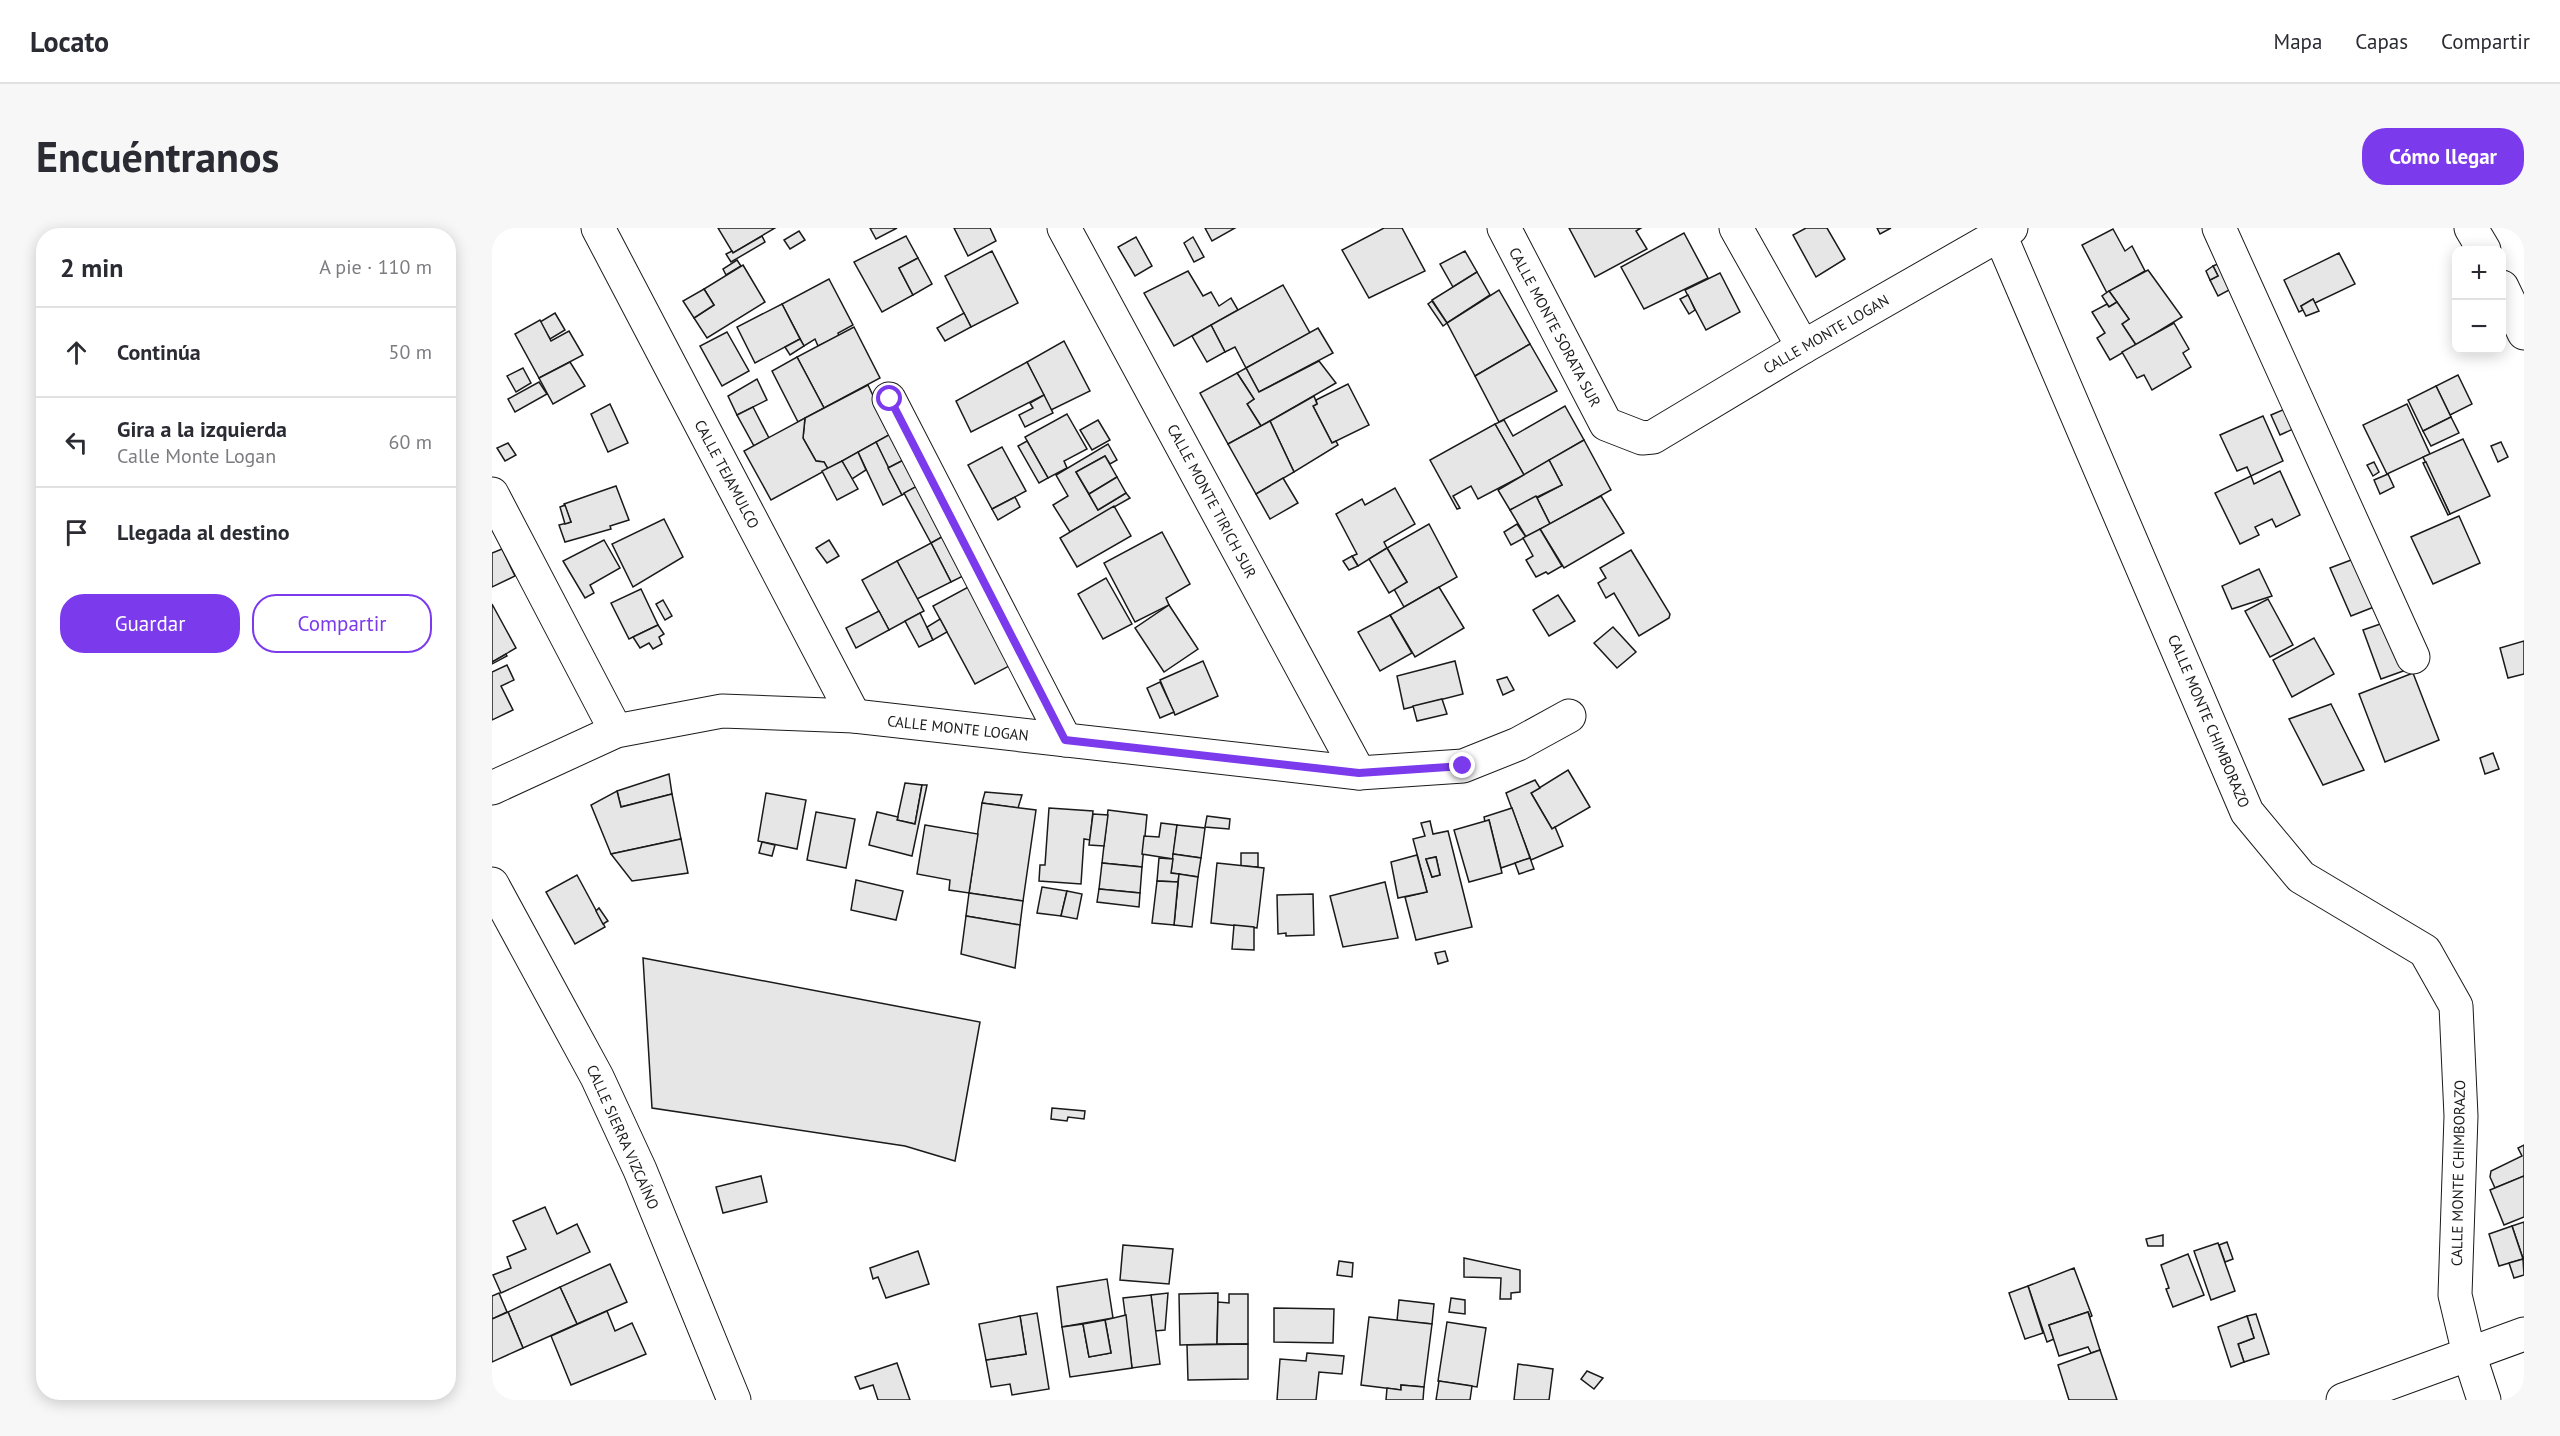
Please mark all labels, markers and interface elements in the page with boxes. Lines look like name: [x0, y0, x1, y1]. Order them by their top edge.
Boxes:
text: Locato: [30, 23, 109, 60]
text: Mapa: [2274, 28, 2322, 55]
text: Capas: [2355, 28, 2408, 55]
text: Compartir: [2441, 28, 2530, 55]
button: Cómo llegar: [2362, 128, 2524, 185]
text: Encuéntranos: [36, 129, 279, 184]
street label: CALLE MONTE SORATA SUR: [1505, 244, 1605, 410]
map controls: [2452, 246, 2506, 354]
button: +: [2452, 246, 2506, 300]
text: 2 min: [60, 251, 123, 284]
text: A pie · 110 m: [319, 254, 432, 280]
street label: CALLE MONTE LOGAN: [1760, 290, 1892, 378]
button: −: [2452, 300, 2506, 354]
icon: ahead: [60, 336, 93, 369]
text: Continúa: [117, 338, 201, 366]
text: 50 m: [389, 339, 432, 365]
route start: [876, 385, 902, 411]
text: Gira a la izquierda: [117, 415, 287, 443]
street label: CALLE TEJAMULCO: [690, 416, 764, 532]
street label: CALLE MONTE TIRICH SUR: [1163, 421, 1261, 581]
icon: left: [60, 426, 93, 459]
text: 60 m: [389, 429, 432, 455]
text: Calle Monte Logan: [117, 443, 276, 469]
icon: arrive: [60, 516, 93, 549]
text: Llegada al destino: [117, 518, 290, 546]
button: Guardar: [60, 594, 240, 653]
button: Compartir: [252, 594, 432, 653]
street label: CALLE MONTE CHIMBORAZO: [2164, 632, 2254, 810]
street label: CALLE MONTE LOGAN: [886, 711, 1030, 745]
route end: [1449, 752, 1475, 778]
street label: CALLE SIERRA VIZCAÍNO: [583, 1062, 663, 1212]
street label: CALLE MONTE CHIMBORAZO: [2447, 1080, 2469, 1266]

